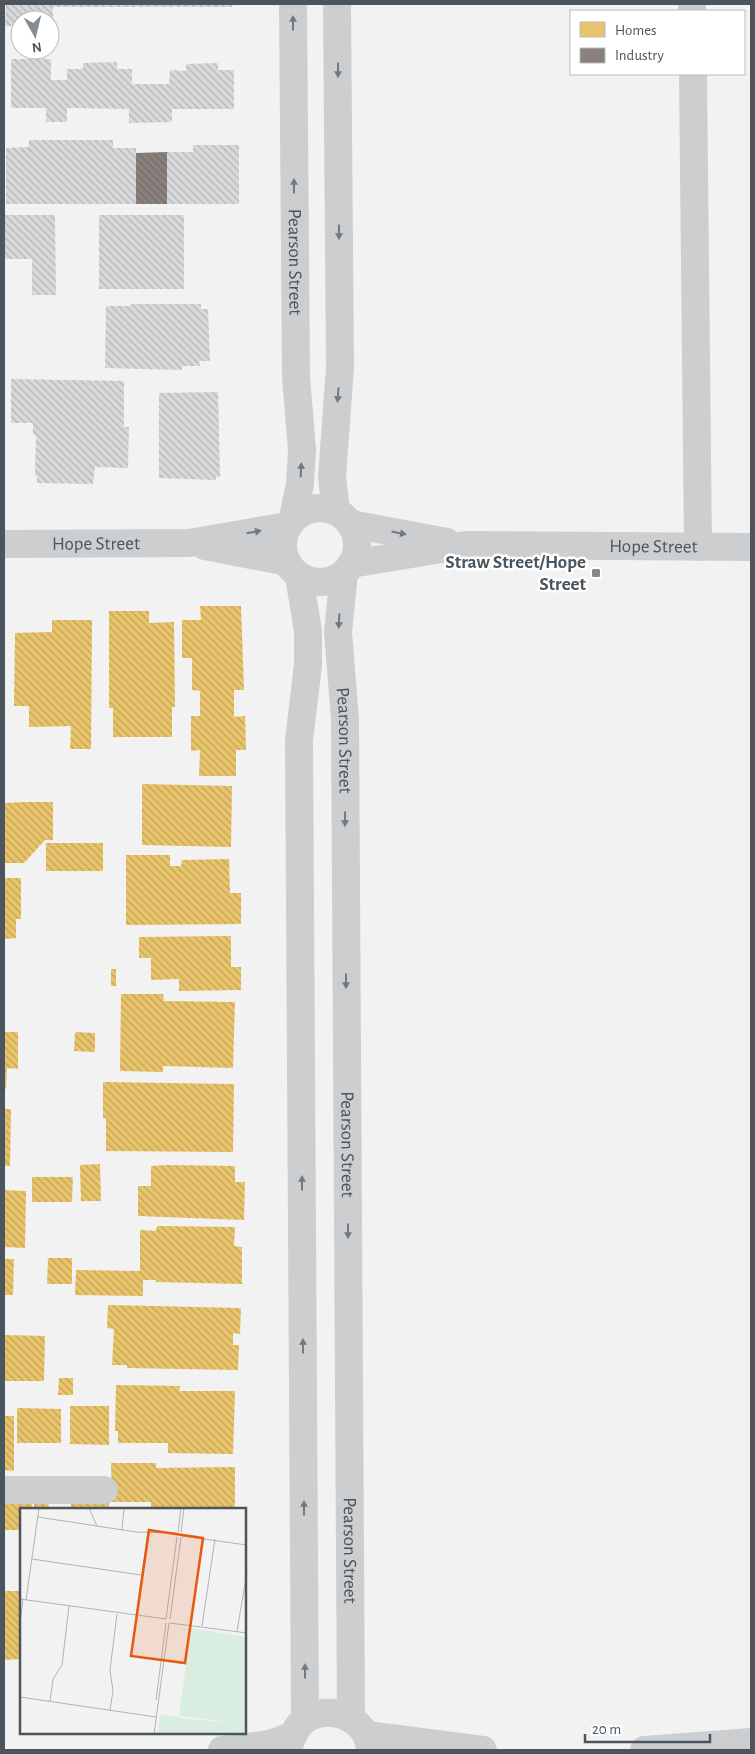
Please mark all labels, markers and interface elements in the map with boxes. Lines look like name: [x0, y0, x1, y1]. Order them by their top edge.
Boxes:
north arrow: [10, 10, 60, 60]
legend: [570, 10, 745, 75]
one-way arrow: [289, 15, 297, 31]
text: Homes: [615, 23, 657, 38]
text: N: [31, 39, 42, 54]
text: Industry: [615, 48, 664, 63]
one-way arrow: [334, 62, 342, 78]
one-way arrow: [290, 177, 298, 193]
street label: Pearson Street: [285, 209, 305, 315]
one-way arrow: [335, 225, 343, 241]
one-way arrow: [333, 387, 341, 403]
one-way arrow: [297, 462, 305, 478]
one-way arrow: [246, 527, 262, 535]
one-way arrow: [392, 529, 407, 537]
street label: Hope Street: [52, 534, 140, 553]
street label: Hope Street: [609, 537, 698, 556]
place label: Straw Street/Hope Street: [445, 553, 587, 594]
marker: Straw Street/Hope Street: [590, 567, 602, 579]
one-way arrow: [334, 614, 342, 630]
street label: Pearson Street: [333, 687, 355, 794]
one-way arrow: [341, 811, 349, 827]
one-way arrow: [343, 973, 351, 989]
street label: Pearson Street: [338, 1091, 357, 1198]
one-way arrow: [298, 1175, 306, 1191]
one-way arrow: [344, 1223, 352, 1239]
one-way arrow: [299, 1338, 307, 1354]
street label: Pearson Street: [340, 1497, 360, 1604]
one-way arrow: [300, 1500, 308, 1516]
inset map: [20, 1508, 246, 1734]
one-way arrow: [301, 1663, 309, 1679]
scale bar: [585, 1712, 710, 1744]
text: 20 m: [592, 1722, 621, 1737]

